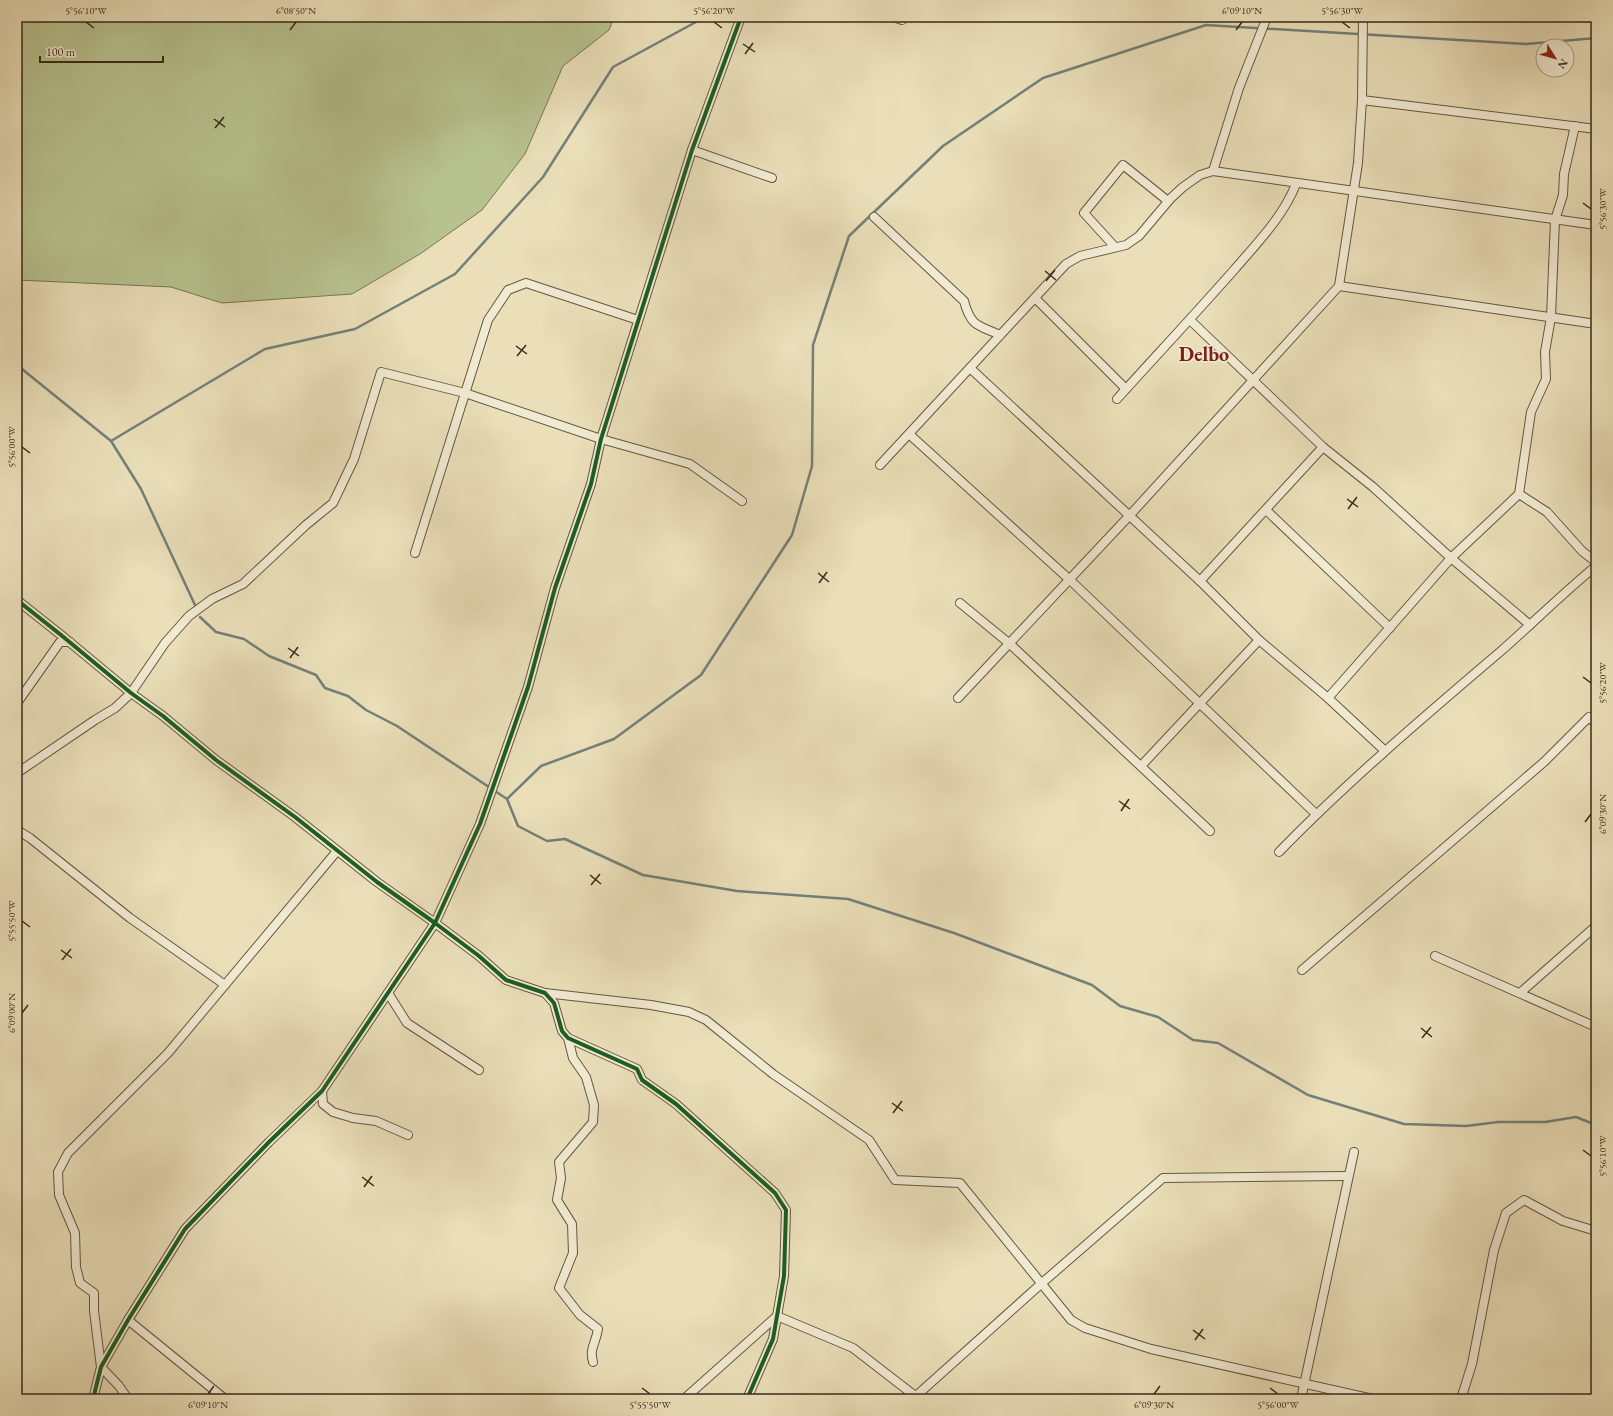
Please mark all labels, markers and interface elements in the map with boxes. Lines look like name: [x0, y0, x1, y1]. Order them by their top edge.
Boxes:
text: 5°56'10"W: [65, 4, 108, 17]
text: 6°08'50"N: [276, 4, 316, 17]
text: 5°56'20"W: [693, 4, 736, 17]
text: 6°09'10"N: [1222, 4, 1262, 17]
text: 5°56'30"W: [1321, 4, 1364, 17]
scale bar: [40, 38, 163, 64]
north arrow: [1535, 38, 1575, 78]
text: 100 m: [46, 44, 76, 60]
text: N: [1555, 56, 1571, 72]
text: 5°56'30"W: [1596, 187, 1609, 230]
district label: Delbo: [1179, 341, 1229, 367]
text: 5°56'00"W: [5, 425, 18, 468]
text: 5°56'20"W: [1596, 661, 1609, 704]
text: 6°09'30"N: [1596, 794, 1609, 834]
text: 5°55'50"W: [5, 899, 18, 942]
text: 6°09'00"N: [5, 993, 18, 1033]
text: 5°56'10"W: [1596, 1134, 1609, 1177]
text: 6°09'10"N: [188, 1398, 228, 1411]
text: 5°55'50"W: [629, 1398, 672, 1411]
text: 6°09'30"N: [1134, 1398, 1174, 1411]
text: 5°56'00"W: [1257, 1398, 1300, 1411]

